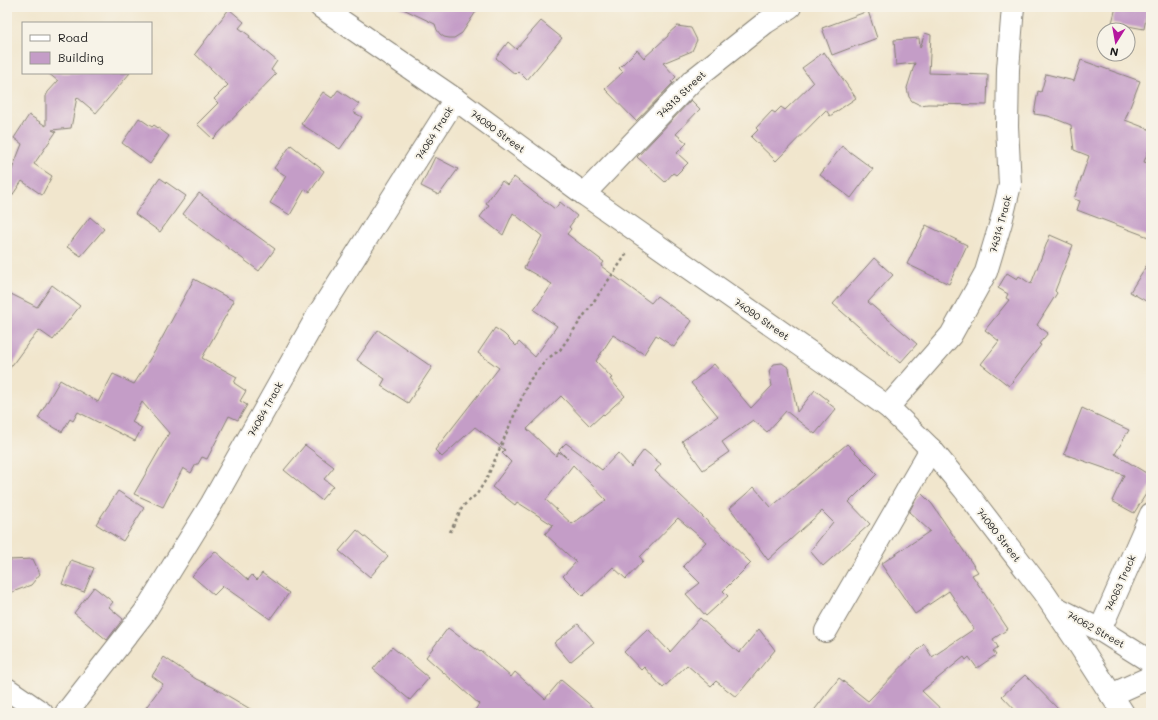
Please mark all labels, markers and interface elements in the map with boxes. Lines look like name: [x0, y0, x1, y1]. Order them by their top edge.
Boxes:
legend: [22, 22, 152, 74]
north arrow: [1096, 22, 1136, 62]
text: Road: [58, 29, 88, 45]
text: N: [1108, 44, 1120, 60]
text: Building: [58, 49, 104, 65]
street label: 74313 Street: [654, 67, 708, 121]
street label: 74064 Track: [412, 104, 456, 162]
street label: 74090 Street: [468, 106, 528, 156]
street label: 74314 Track: [986, 194, 1014, 254]
street label: 74090 Street: [731, 295, 793, 343]
street label: 74064 Track: [244, 379, 286, 439]
street label: 74090 Street: [974, 505, 1024, 565]
street label: 74063 Track: [1101, 552, 1139, 614]
street label: 74062 Street: [1065, 607, 1127, 651]

